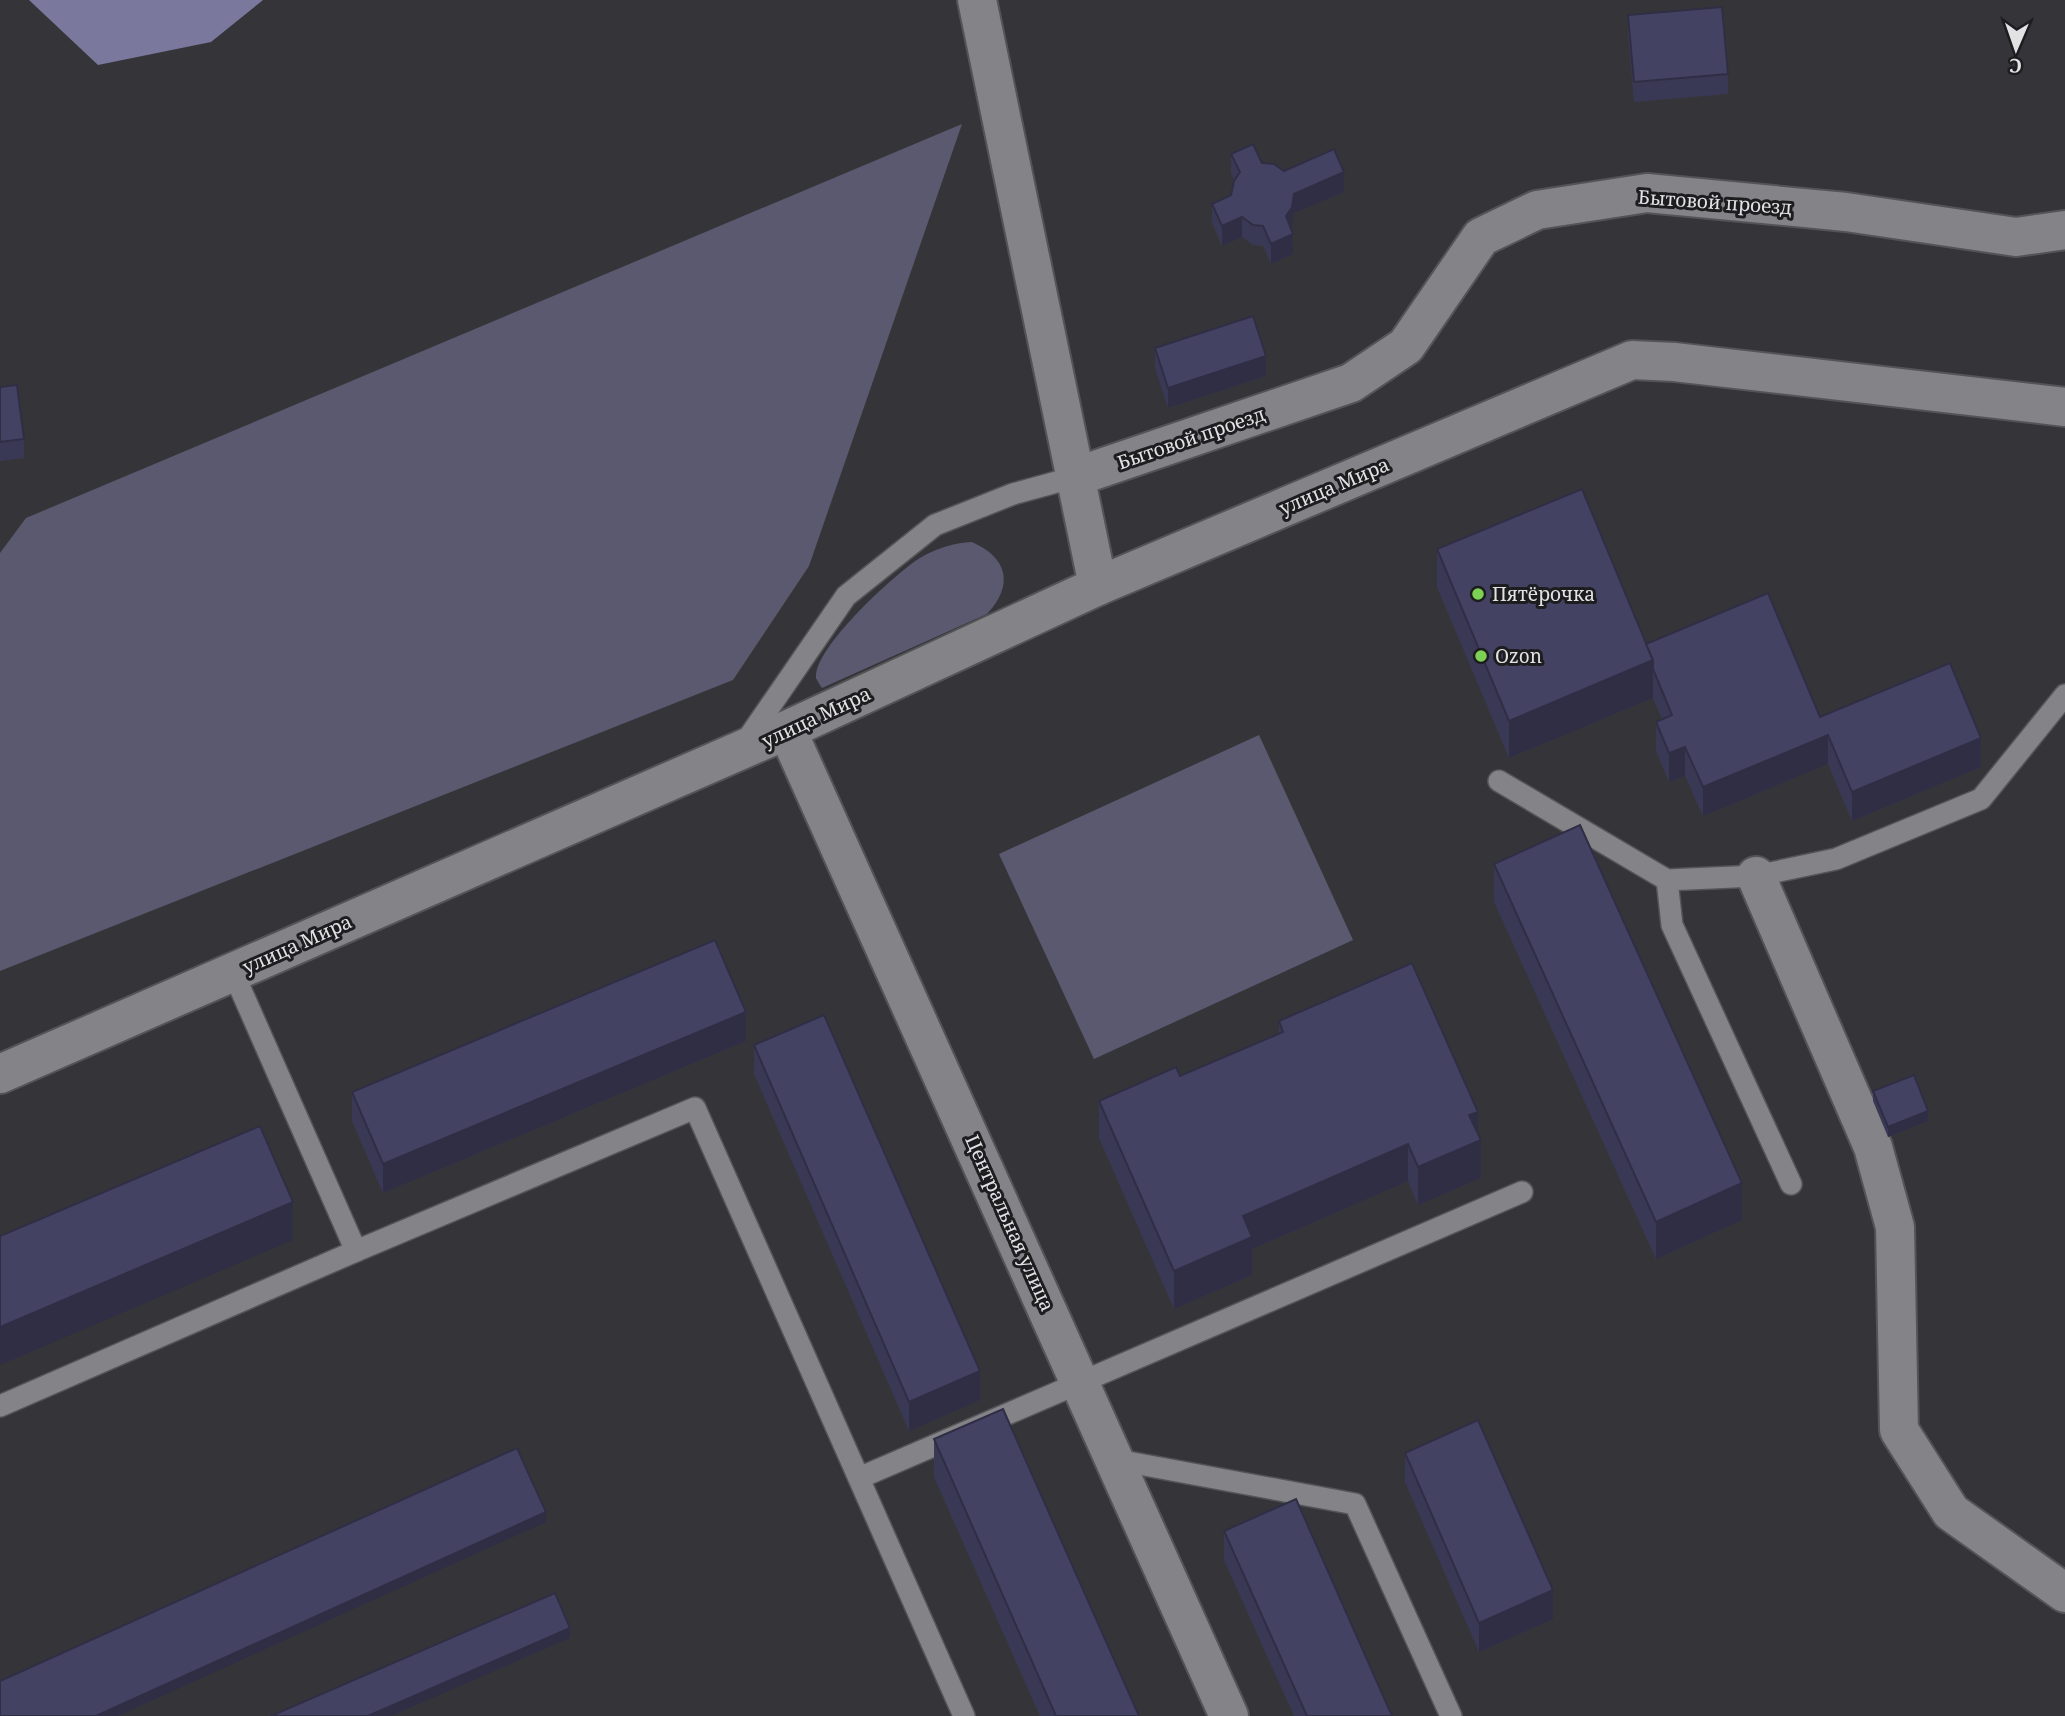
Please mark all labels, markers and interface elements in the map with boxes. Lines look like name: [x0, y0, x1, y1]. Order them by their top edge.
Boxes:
north arrow: [1981, 14, 2051, 84]
text: С: [2009, 53, 2022, 79]
street label: Бытовой проезд: [1637, 184, 1793, 220]
street label: Бытовой проезд: [1114, 400, 1268, 475]
street label: улица Мира: [1275, 451, 1393, 521]
place label: Пятёрочка: [1492, 581, 1595, 607]
marker: Пятёрочка: [1470, 586, 1486, 602]
place label: Ozon: [1495, 643, 1542, 669]
marker: Ozon: [1473, 648, 1489, 664]
street label: улица Мира: [757, 680, 875, 754]
street label: улица Мира: [238, 908, 356, 980]
street label: Центральная улица: [959, 1131, 1061, 1315]

